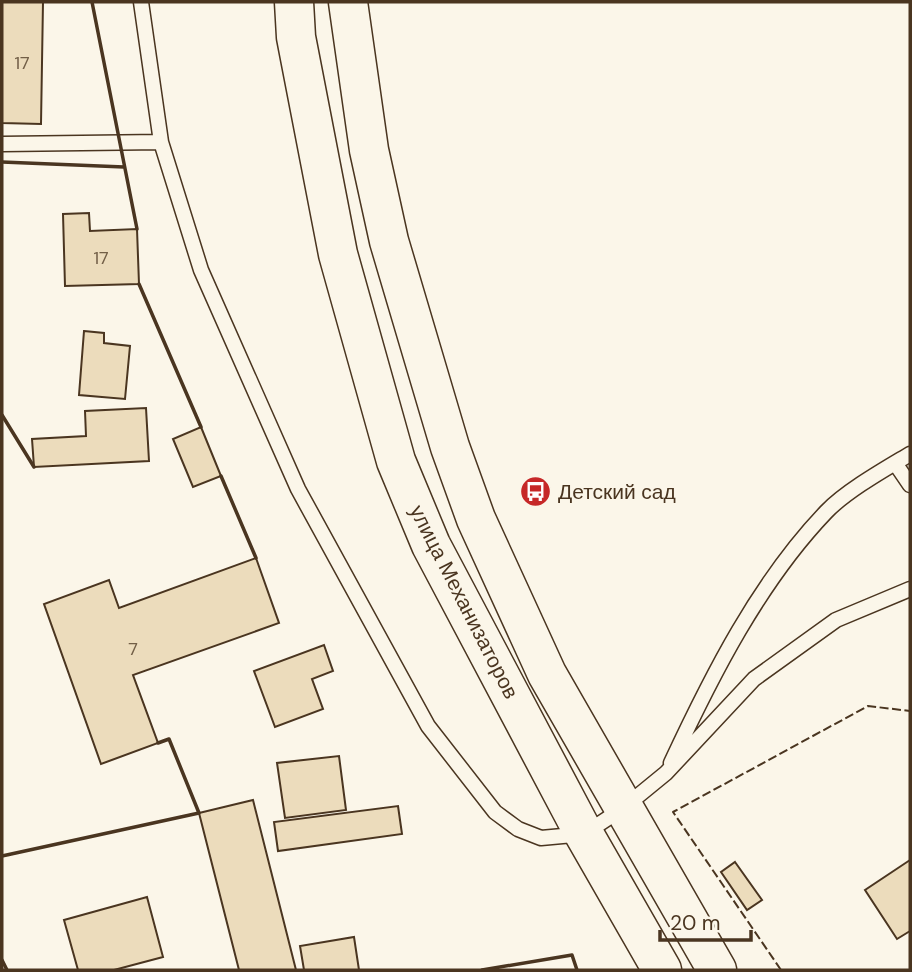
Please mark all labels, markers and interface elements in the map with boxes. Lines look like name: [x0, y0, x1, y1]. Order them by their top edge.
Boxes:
house number: 17: [14, 51, 30, 75]
house number: 17: [93, 246, 109, 270]
bus stop icon: Детский сад: [518, 475, 552, 509]
place label: Детский сад: [558, 478, 676, 506]
street label: улица Механизаторов: [403, 500, 525, 704]
house number: 7: [128, 637, 138, 661]
scale bar: [660, 898, 751, 942]
text: 20 m: [670, 909, 721, 937]

